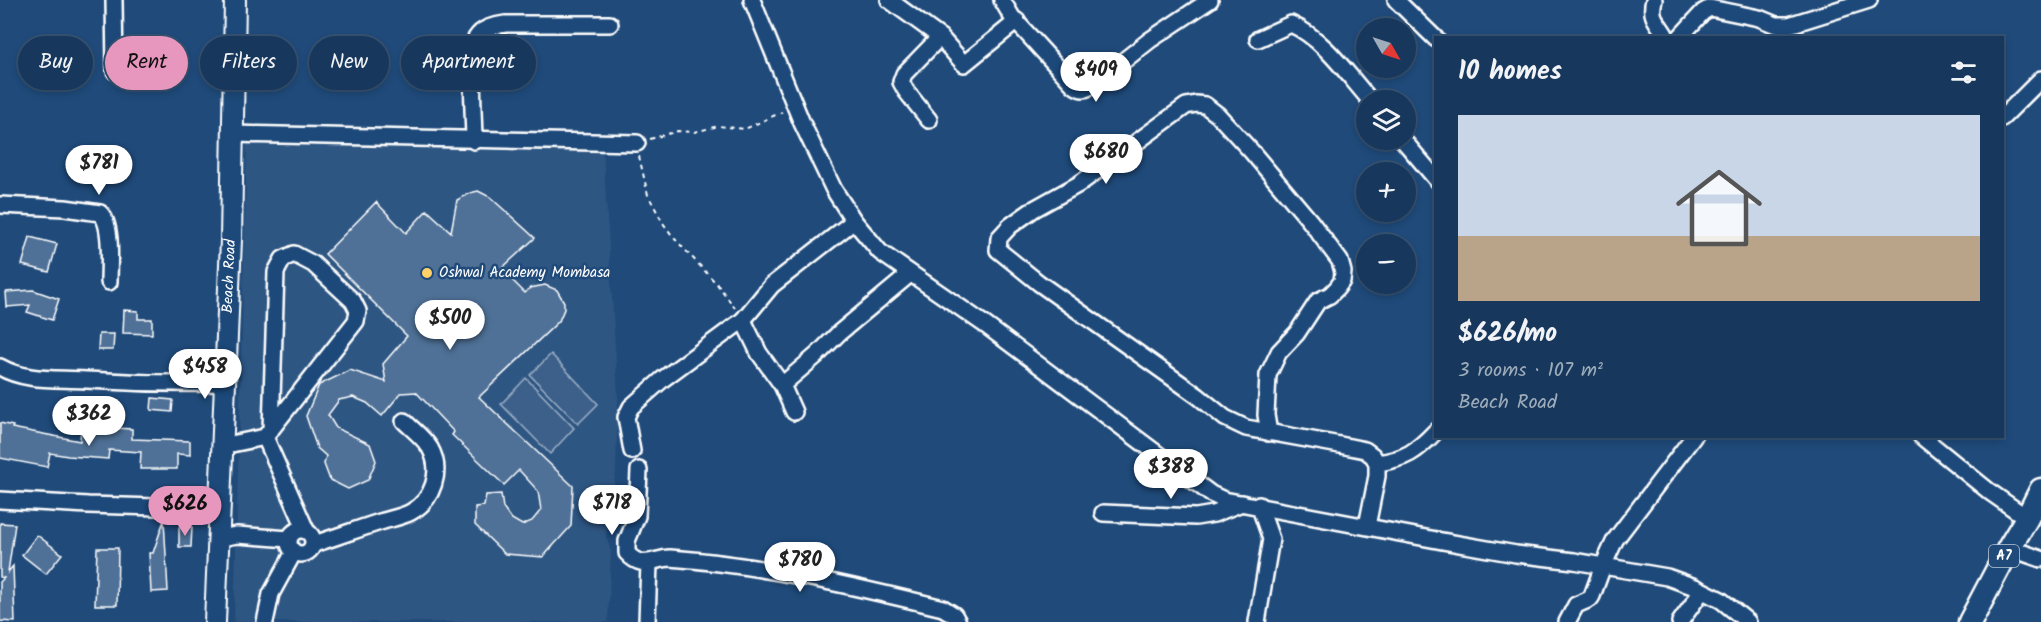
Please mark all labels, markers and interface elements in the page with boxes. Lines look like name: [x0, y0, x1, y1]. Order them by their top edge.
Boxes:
north arrow: [1356, 18, 1416, 78]
map controls: [1356, 18, 1416, 294]
chip: Buy: [18, 36, 93, 90]
chip: Rent: [105, 36, 188, 90]
chip: Filters: [200, 36, 297, 90]
chip: New: [309, 36, 389, 90]
chip: Apartment: [401, 36, 536, 90]
text: 10 homes: [1458, 51, 1562, 93]
pin: $409: [1060, 52, 1132, 103]
text: $409: [1074, 55, 1118, 87]
icon: filters: [1947, 56, 1980, 89]
button: layers: [1356, 90, 1416, 150]
pin: $680: [1070, 134, 1142, 185]
text: $680: [1084, 137, 1128, 169]
pin: $781: [63, 145, 135, 196]
text: $781: [79, 148, 119, 180]
icon: home: [1665, 154, 1773, 262]
button: +: [1356, 162, 1416, 222]
button: −: [1356, 234, 1416, 294]
street label: Beach Road: [216, 238, 243, 314]
place label: Oshwal Academy Mombasa: [439, 261, 610, 285]
marker: Oshwal Academy Mombasa: [420, 266, 434, 280]
pin: $500: [414, 300, 486, 351]
text: $500: [429, 303, 471, 335]
text: $626/mo: [1458, 313, 1557, 355]
pin: $458: [169, 349, 241, 400]
text: $458: [183, 352, 227, 384]
text: 3 rooms · 107 m²: [1458, 355, 1603, 387]
text: Beach Road: [1458, 387, 1557, 419]
pin: $362: [53, 396, 125, 447]
text: $362: [66, 399, 112, 431]
pin: $388: [1135, 449, 1207, 500]
text: $388: [1148, 452, 1194, 484]
pin: $718: [576, 485, 648, 536]
pin: $626: [149, 486, 221, 537]
text: $718: [592, 488, 632, 520]
text: $626: [162, 489, 208, 521]
pin: $780: [764, 542, 836, 593]
text: $780: [778, 545, 822, 577]
road number: A7: [1989, 545, 2019, 567]

